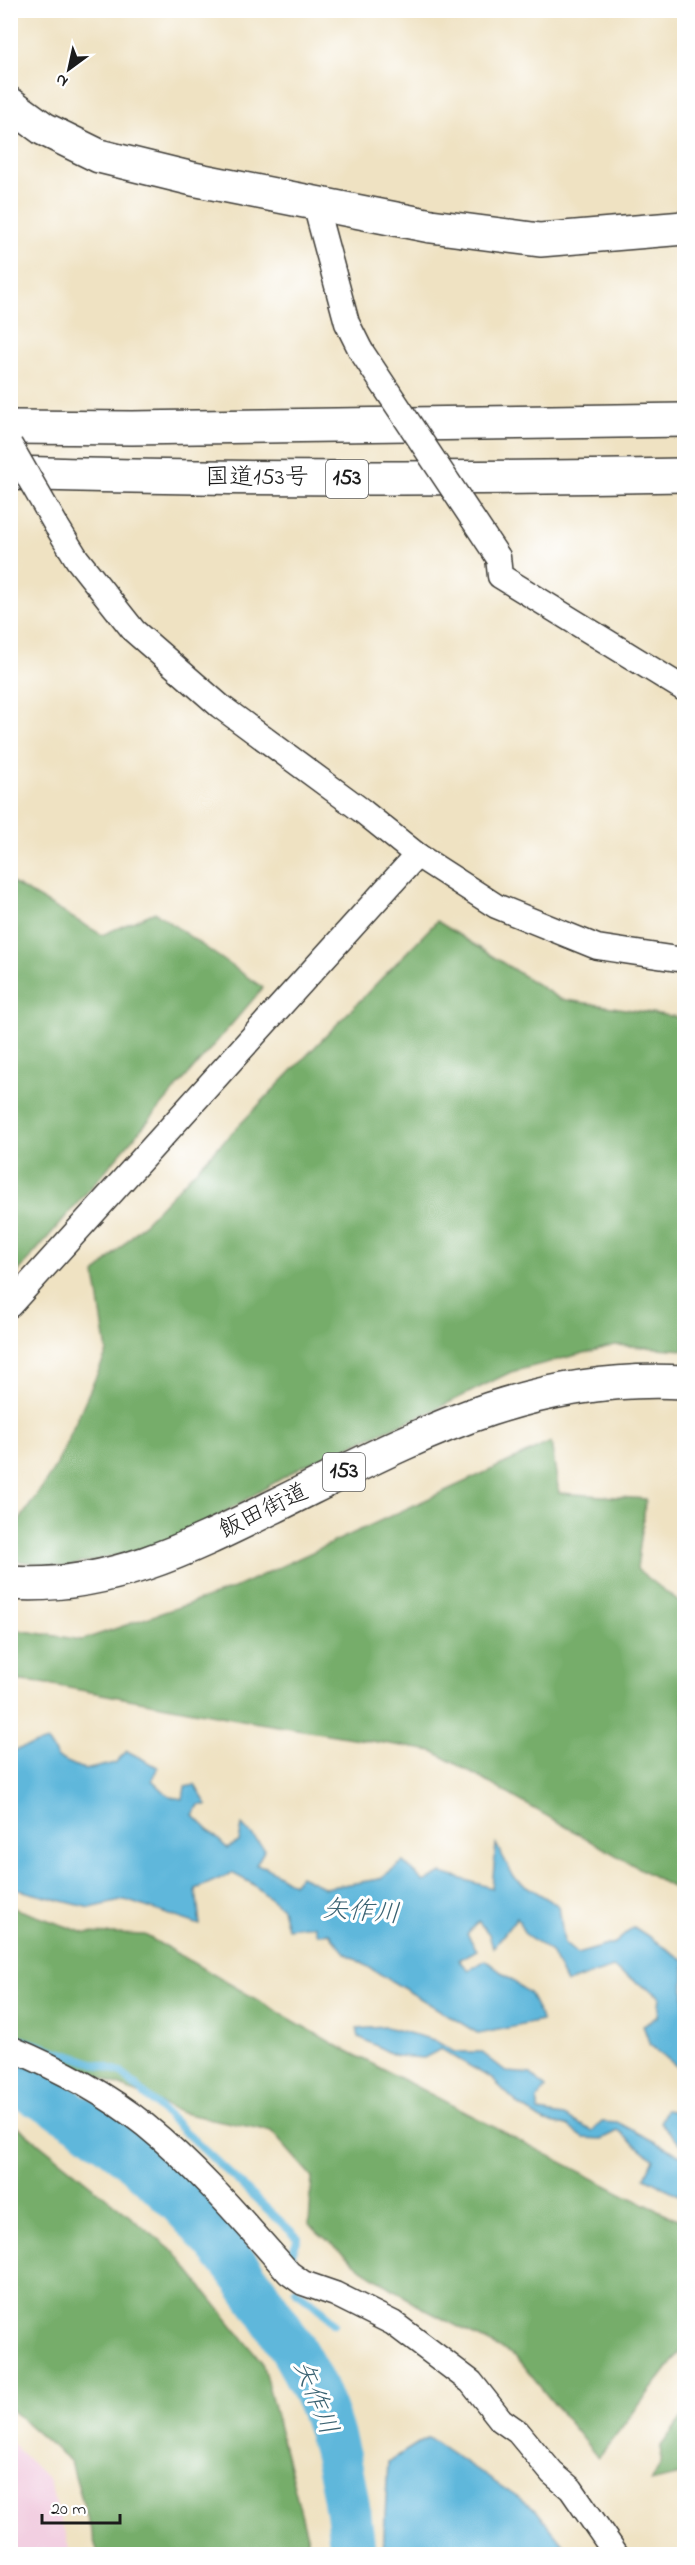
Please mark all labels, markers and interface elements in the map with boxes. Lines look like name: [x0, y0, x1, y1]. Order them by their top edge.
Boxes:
north arrow: [39, 39, 99, 99]
text: N: [51, 67, 73, 93]
road number: 153: [326, 460, 368, 498]
street label: 国道153号: [205, 461, 309, 496]
road number: 153: [323, 1453, 365, 1491]
street label: 飯田街道: [213, 1475, 315, 1549]
water label: 矢作川: [321, 1891, 401, 1935]
water label: 矢作川: [282, 2355, 346, 2441]
scale bar: [42, 2487, 120, 2525]
text: 20 m: [51, 2497, 86, 2523]

